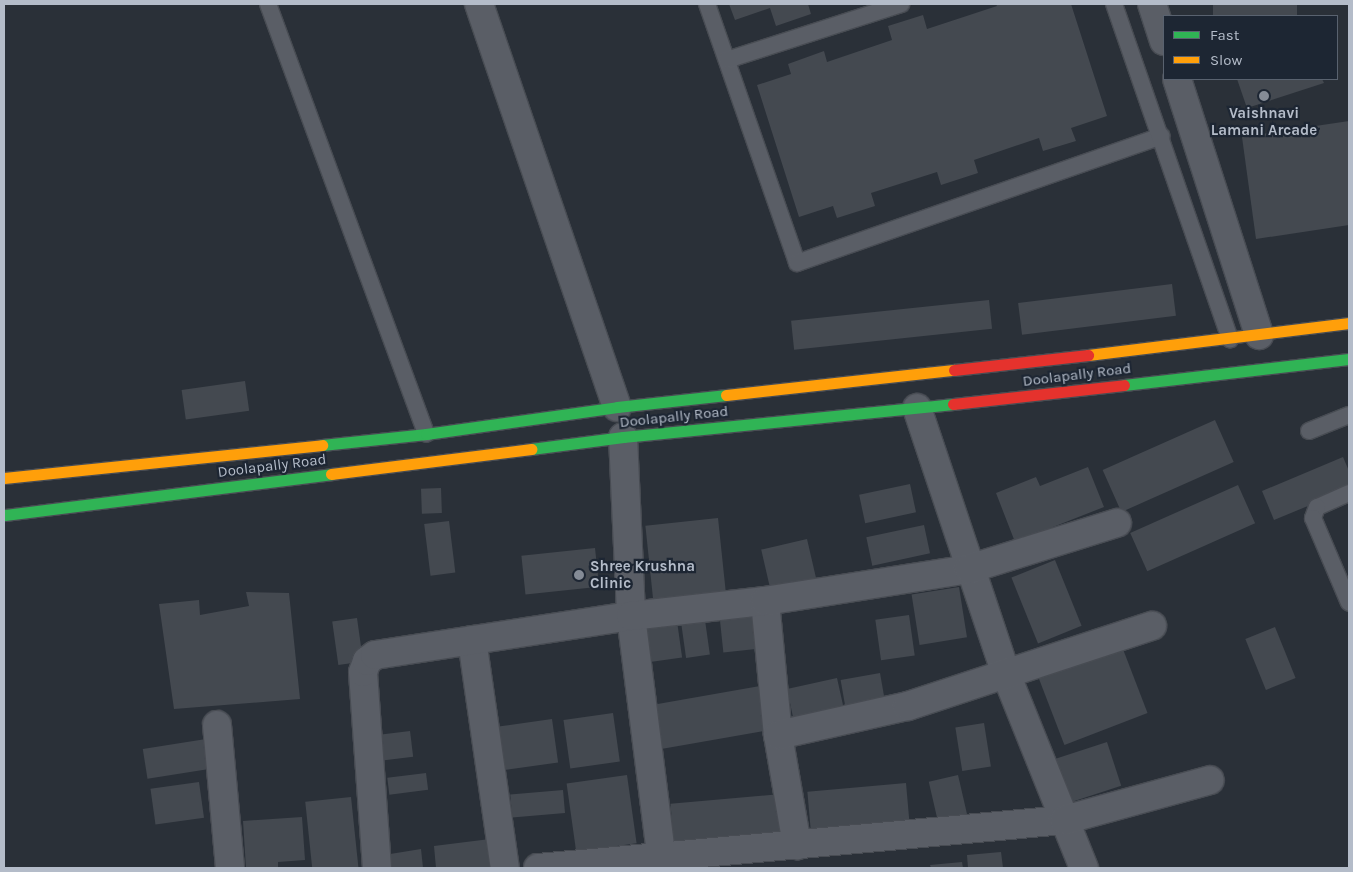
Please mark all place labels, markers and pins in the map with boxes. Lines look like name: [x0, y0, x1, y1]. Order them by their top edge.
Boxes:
marker: Vaishnavi Lamani Arcade: [1258, 90, 1270, 102]
place label: Vaishnavi Lamani Arcade: [1211, 104, 1317, 139]
place label: Shree Krushna Clinic: [590, 557, 695, 592]
marker: Shree Krushna Clinic: [572, 568, 586, 582]

